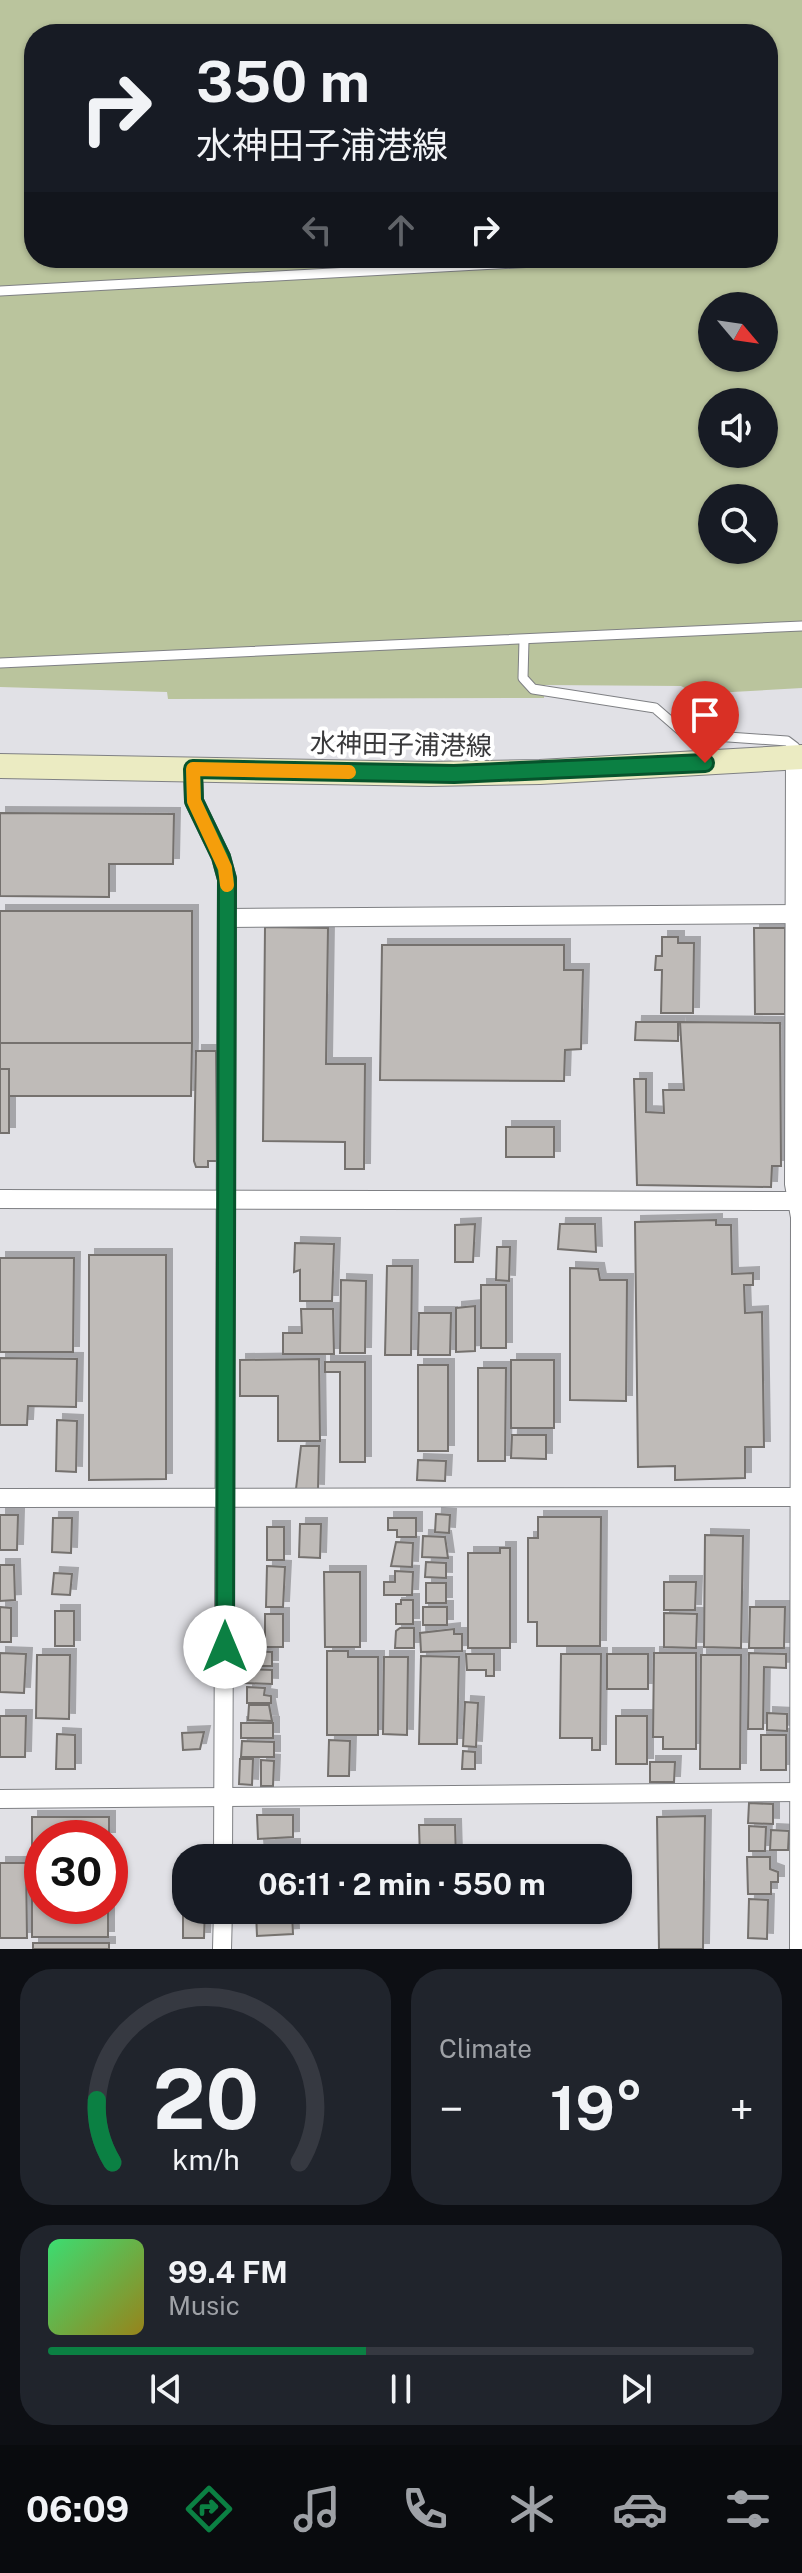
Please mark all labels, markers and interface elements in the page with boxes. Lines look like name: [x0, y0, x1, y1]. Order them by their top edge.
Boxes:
text: 350 m: [196, 49, 370, 115]
icon: right: [64, 56, 168, 160]
text: 水神田子浦港線: [196, 124, 448, 166]
icon: left: [295, 208, 339, 252]
icon: ahead: [379, 208, 423, 252]
icon: right: [463, 208, 507, 252]
north arrow: [698, 292, 778, 372]
map controls: [698, 292, 778, 564]
button: sound: [698, 388, 778, 468]
button: search: [698, 484, 778, 564]
pin: [671, 681, 739, 763]
icon: arrive: [683, 693, 727, 737]
street label: 水神田子浦港線: [310, 727, 492, 761]
position arrow: [183, 1605, 267, 1689]
speed limit sign: 30: [24, 1820, 128, 1924]
text: 06:11 · 2 min · 550 m: [258, 1866, 546, 1902]
text: Climate: [439, 2033, 532, 2064]
text: 20: [152, 2050, 259, 2148]
text: 19°: [550, 2073, 643, 2144]
text: −: [439, 2083, 463, 2135]
text: +: [730, 2083, 754, 2135]
text: km/h: [172, 2143, 239, 2176]
text: 99.4 FM: [168, 2254, 288, 2290]
text: Music: [168, 2290, 240, 2321]
icon: previous: [144, 2367, 188, 2411]
icon: pause: [379, 2367, 423, 2411]
icon: next: [614, 2367, 658, 2411]
icon: directions: [181, 2481, 237, 2537]
icon: music: [289, 2481, 345, 2537]
icon: phone: [397, 2481, 453, 2537]
icon: climate: [504, 2481, 560, 2537]
icon: car: [612, 2481, 668, 2537]
icon: filters: [720, 2481, 776, 2537]
text: 06:09: [26, 2488, 129, 2530]

